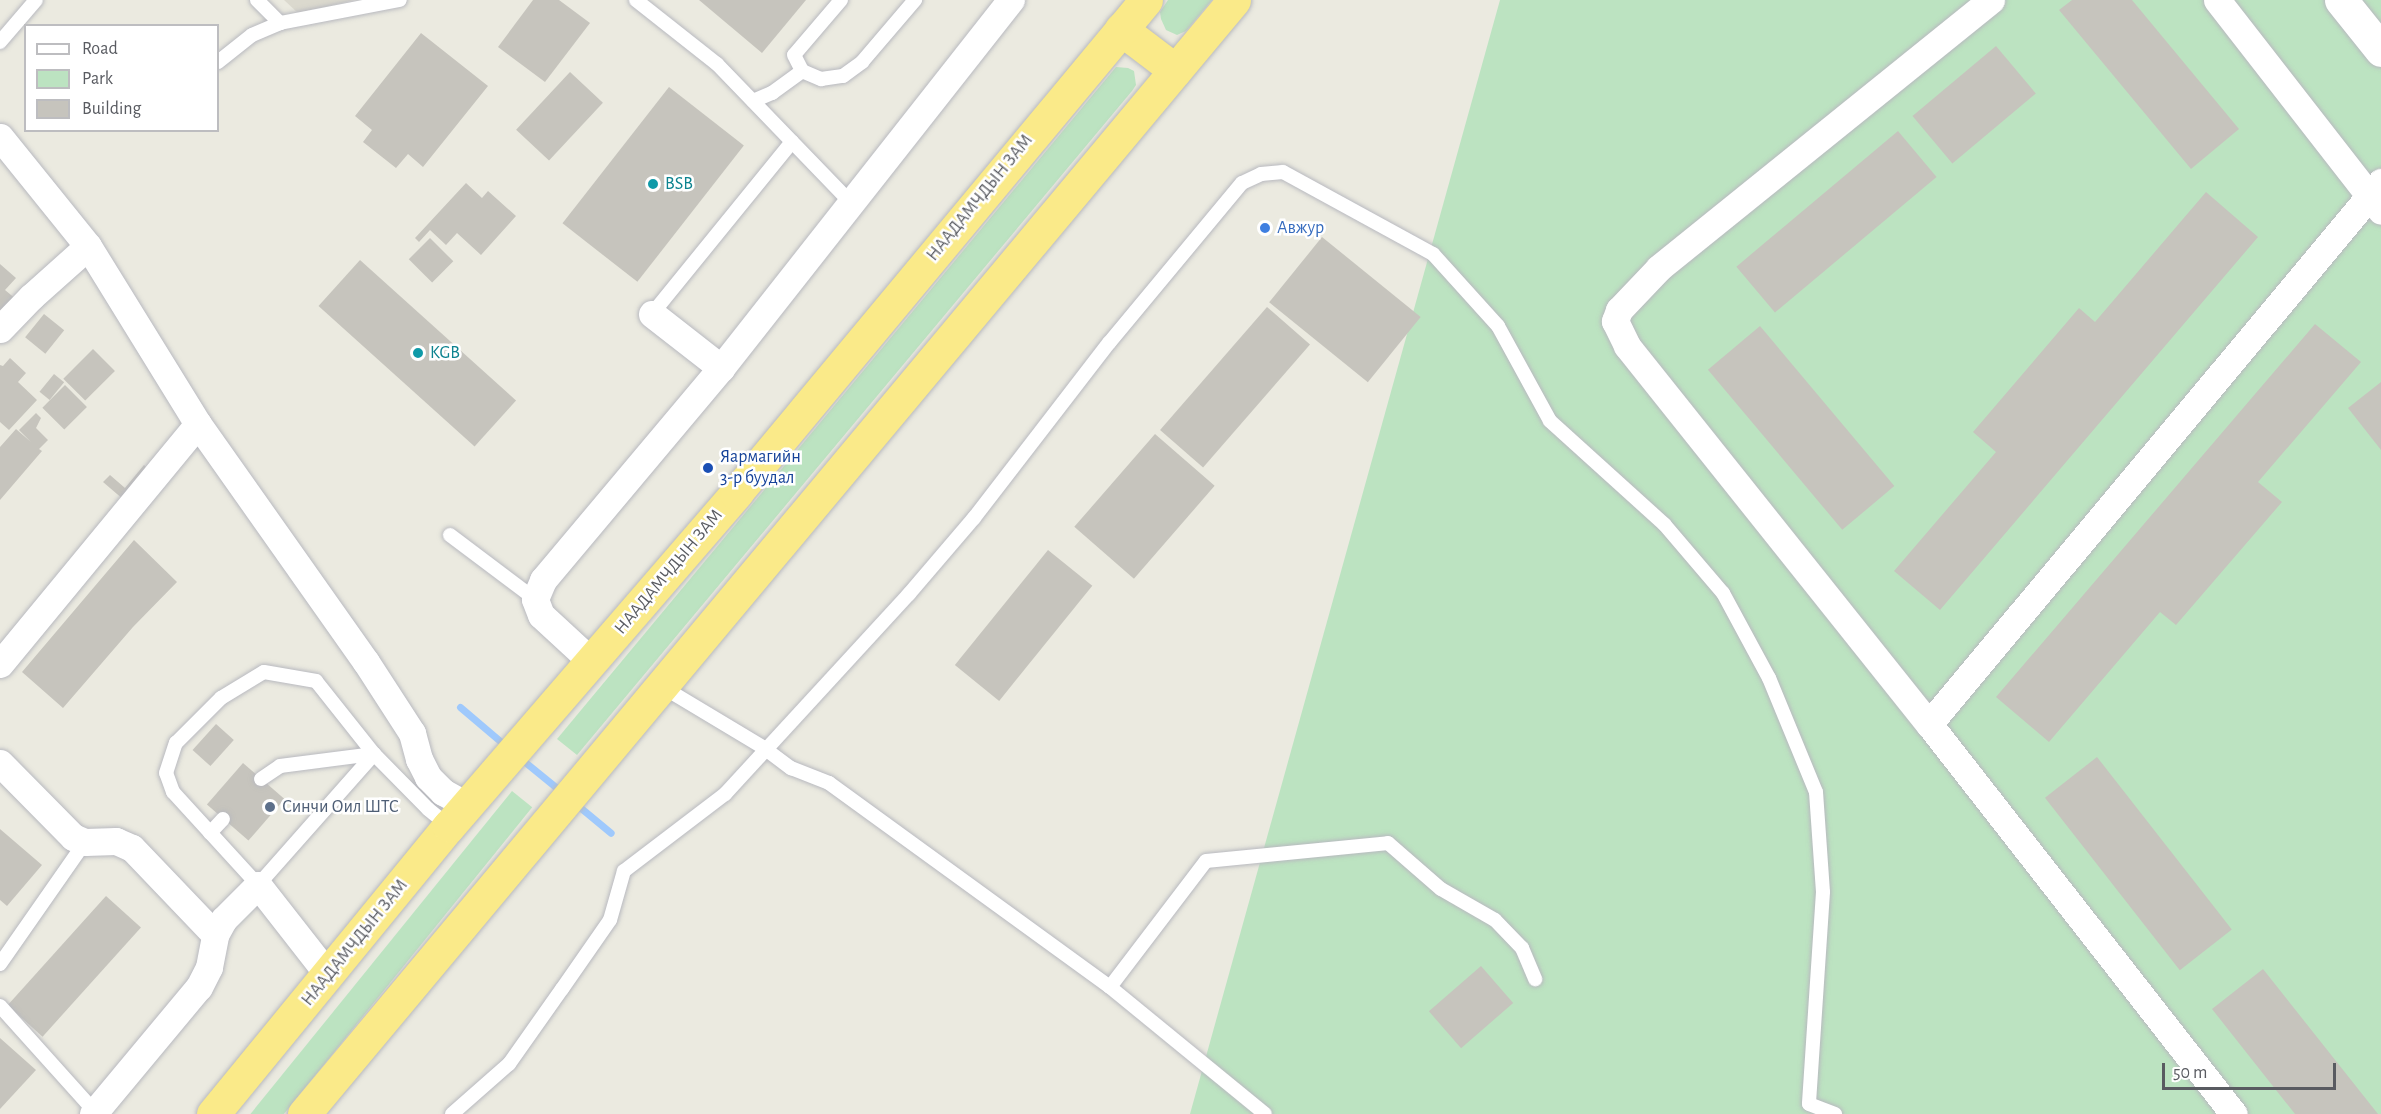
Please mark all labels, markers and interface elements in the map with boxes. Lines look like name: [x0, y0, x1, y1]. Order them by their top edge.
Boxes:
legend: [24, 24, 219, 132]
text: Road: [82, 40, 118, 58]
text: Park: [82, 70, 113, 88]
text: Building: [82, 100, 141, 118]
street label: НААДАМЧДЫН ЗАМ: [922, 130, 1038, 266]
place label: BSB: [665, 173, 693, 195]
marker: BSB: [646, 177, 660, 191]
place label: Авжур: [1277, 217, 1324, 239]
marker: Авжур: [1258, 221, 1272, 235]
place label: KGB: [430, 342, 460, 364]
marker: KGB: [411, 346, 425, 360]
place label: Яармагийн 3-р буудал: [720, 447, 801, 490]
marker: Яармагийн 3-р буудал: [701, 461, 715, 475]
street label: НААДАМЧДЫН ЗАМ: [610, 505, 728, 639]
place label: Синчи Оил ШТС: [282, 796, 399, 818]
marker: Синчи Оил ШТС: [263, 800, 277, 814]
street label: НААДАМЧДЫН ЗАМ: [297, 875, 413, 1011]
scale bar: [2165, 1051, 2339, 1089]
text: 50 m: [2173, 1064, 2207, 1082]

